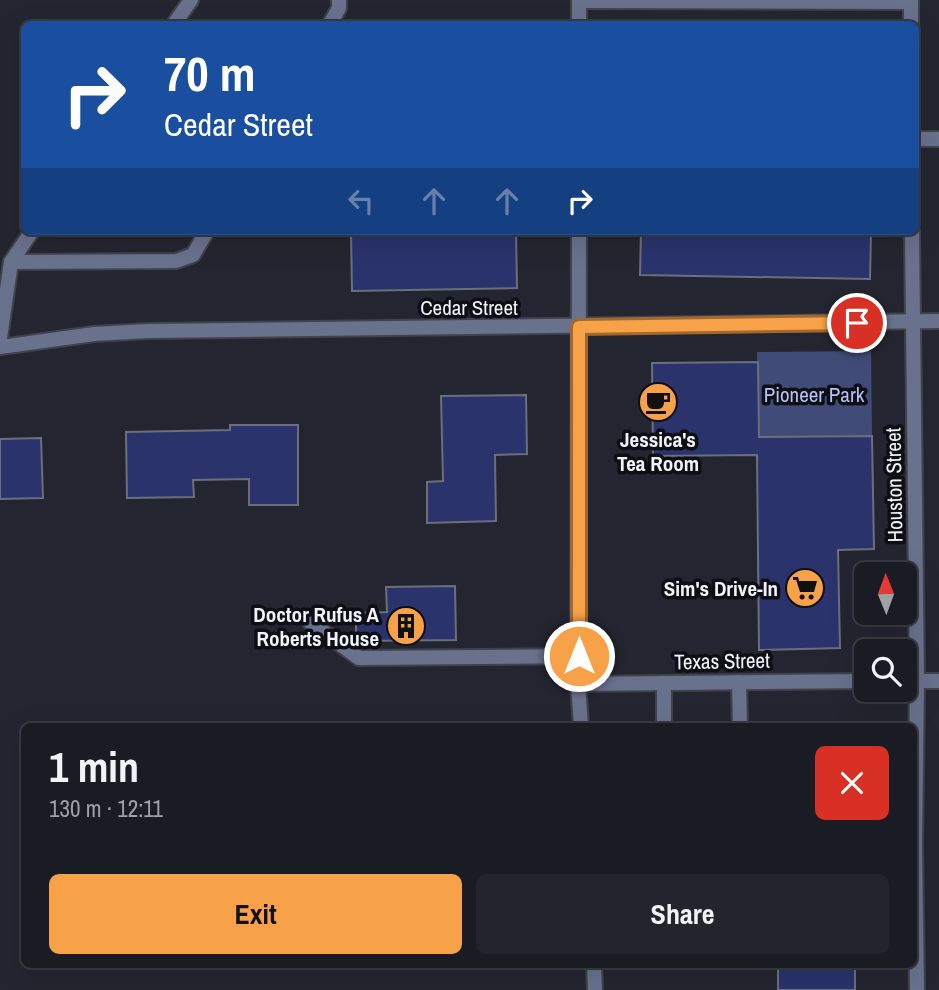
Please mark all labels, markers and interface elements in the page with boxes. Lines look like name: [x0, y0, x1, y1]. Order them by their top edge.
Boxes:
text: 70 m: [164, 40, 256, 106]
icon: right: [49, 49, 140, 140]
text: Cedar Street: [164, 103, 313, 146]
icon: left: [342, 182, 380, 220]
icon: ahead: [415, 182, 453, 220]
icon: ahead: [488, 182, 526, 220]
icon: right: [561, 182, 599, 220]
street label: Cedar Street: [420, 293, 518, 322]
pin: [827, 293, 887, 353]
icon: arrive: [838, 304, 876, 342]
park label: Pioneer Park: [764, 380, 865, 409]
cafe icon: Jessica's Tea Room: [637, 381, 679, 423]
place label: Jessica's Tea Room: [617, 425, 699, 478]
street label: Houston Street: [878, 427, 910, 543]
north arrow: [854, 562, 917, 625]
map controls: [854, 562, 917, 702]
supermarket icon: Sim's Drive-In: [784, 567, 826, 609]
place label: Sim's Drive-In: [664, 574, 778, 603]
place label: Doctor Rufus A Roberts House: [253, 600, 380, 653]
building icon: Doctor Rufus A Roberts House: [385, 605, 427, 647]
position arrow: [542, 619, 616, 693]
button: search: [854, 639, 917, 702]
street label: Texas Street: [674, 646, 770, 676]
text: 1 min: [49, 739, 139, 795]
button: close: [815, 746, 889, 820]
text: 130 m · 12:11: [49, 793, 163, 824]
button: Exit: [49, 874, 462, 954]
button: Share: [476, 874, 889, 954]

